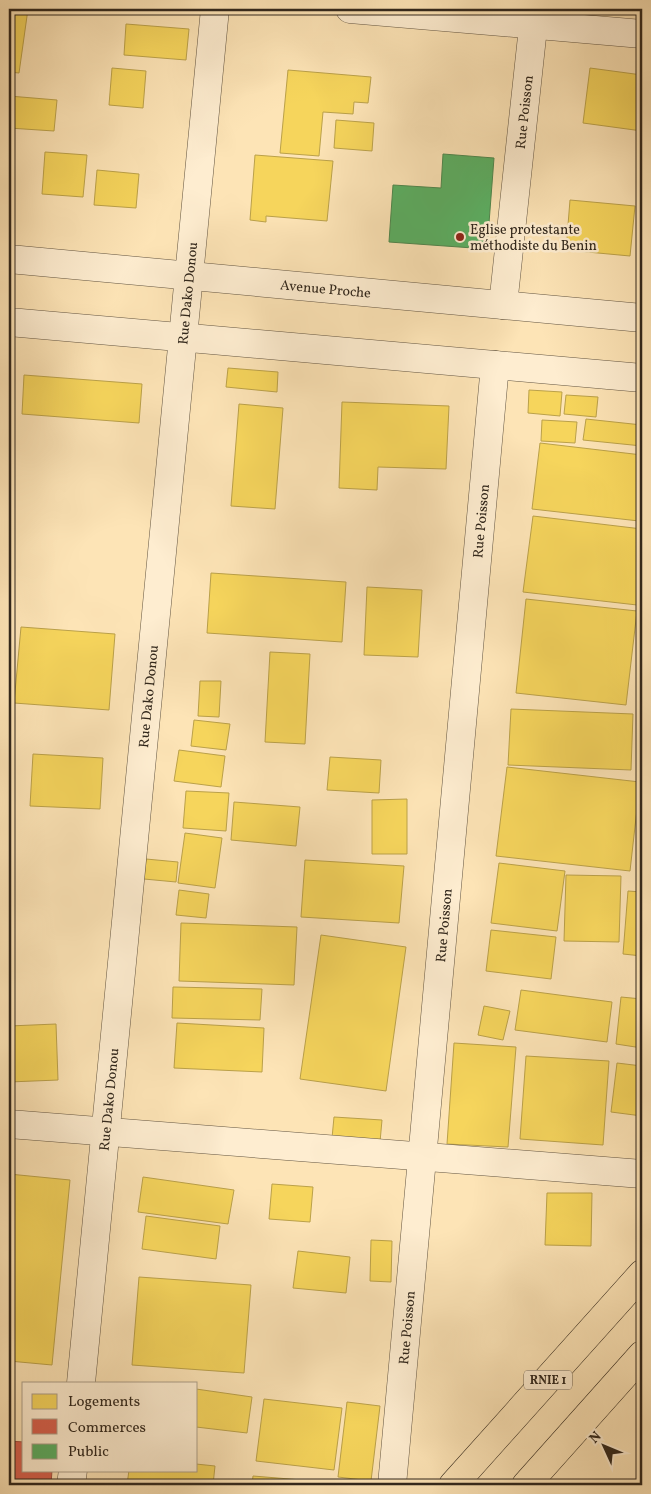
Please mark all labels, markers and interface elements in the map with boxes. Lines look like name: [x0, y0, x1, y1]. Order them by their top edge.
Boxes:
street label: Rue Poisson: [512, 74, 539, 150]
place label: Eglise protestante méthodiste du Benin: [470, 221, 597, 256]
marker: Eglise protestante méthodiste du Benin: [454, 231, 466, 243]
street label: Rue Dako Donou: [174, 241, 203, 346]
street label: Avenue Proche: [279, 276, 372, 304]
street label: Rue Poisson: [469, 483, 495, 559]
street label: Rue Dako Donou: [135, 644, 164, 749]
street label: Rue Poisson: [432, 888, 458, 963]
street label: Rue Dako Donou: [96, 1047, 125, 1152]
street label: Rue Poisson: [395, 1290, 421, 1366]
road number: RNIE 1: [524, 1370, 572, 1390]
legend: [22, 1382, 198, 1472]
text: Logements: [68, 1392, 140, 1413]
text: Commerces: [68, 1418, 146, 1439]
north arrow: [578, 1422, 628, 1472]
text: N: [585, 1428, 606, 1448]
text: Public: [68, 1442, 109, 1463]

